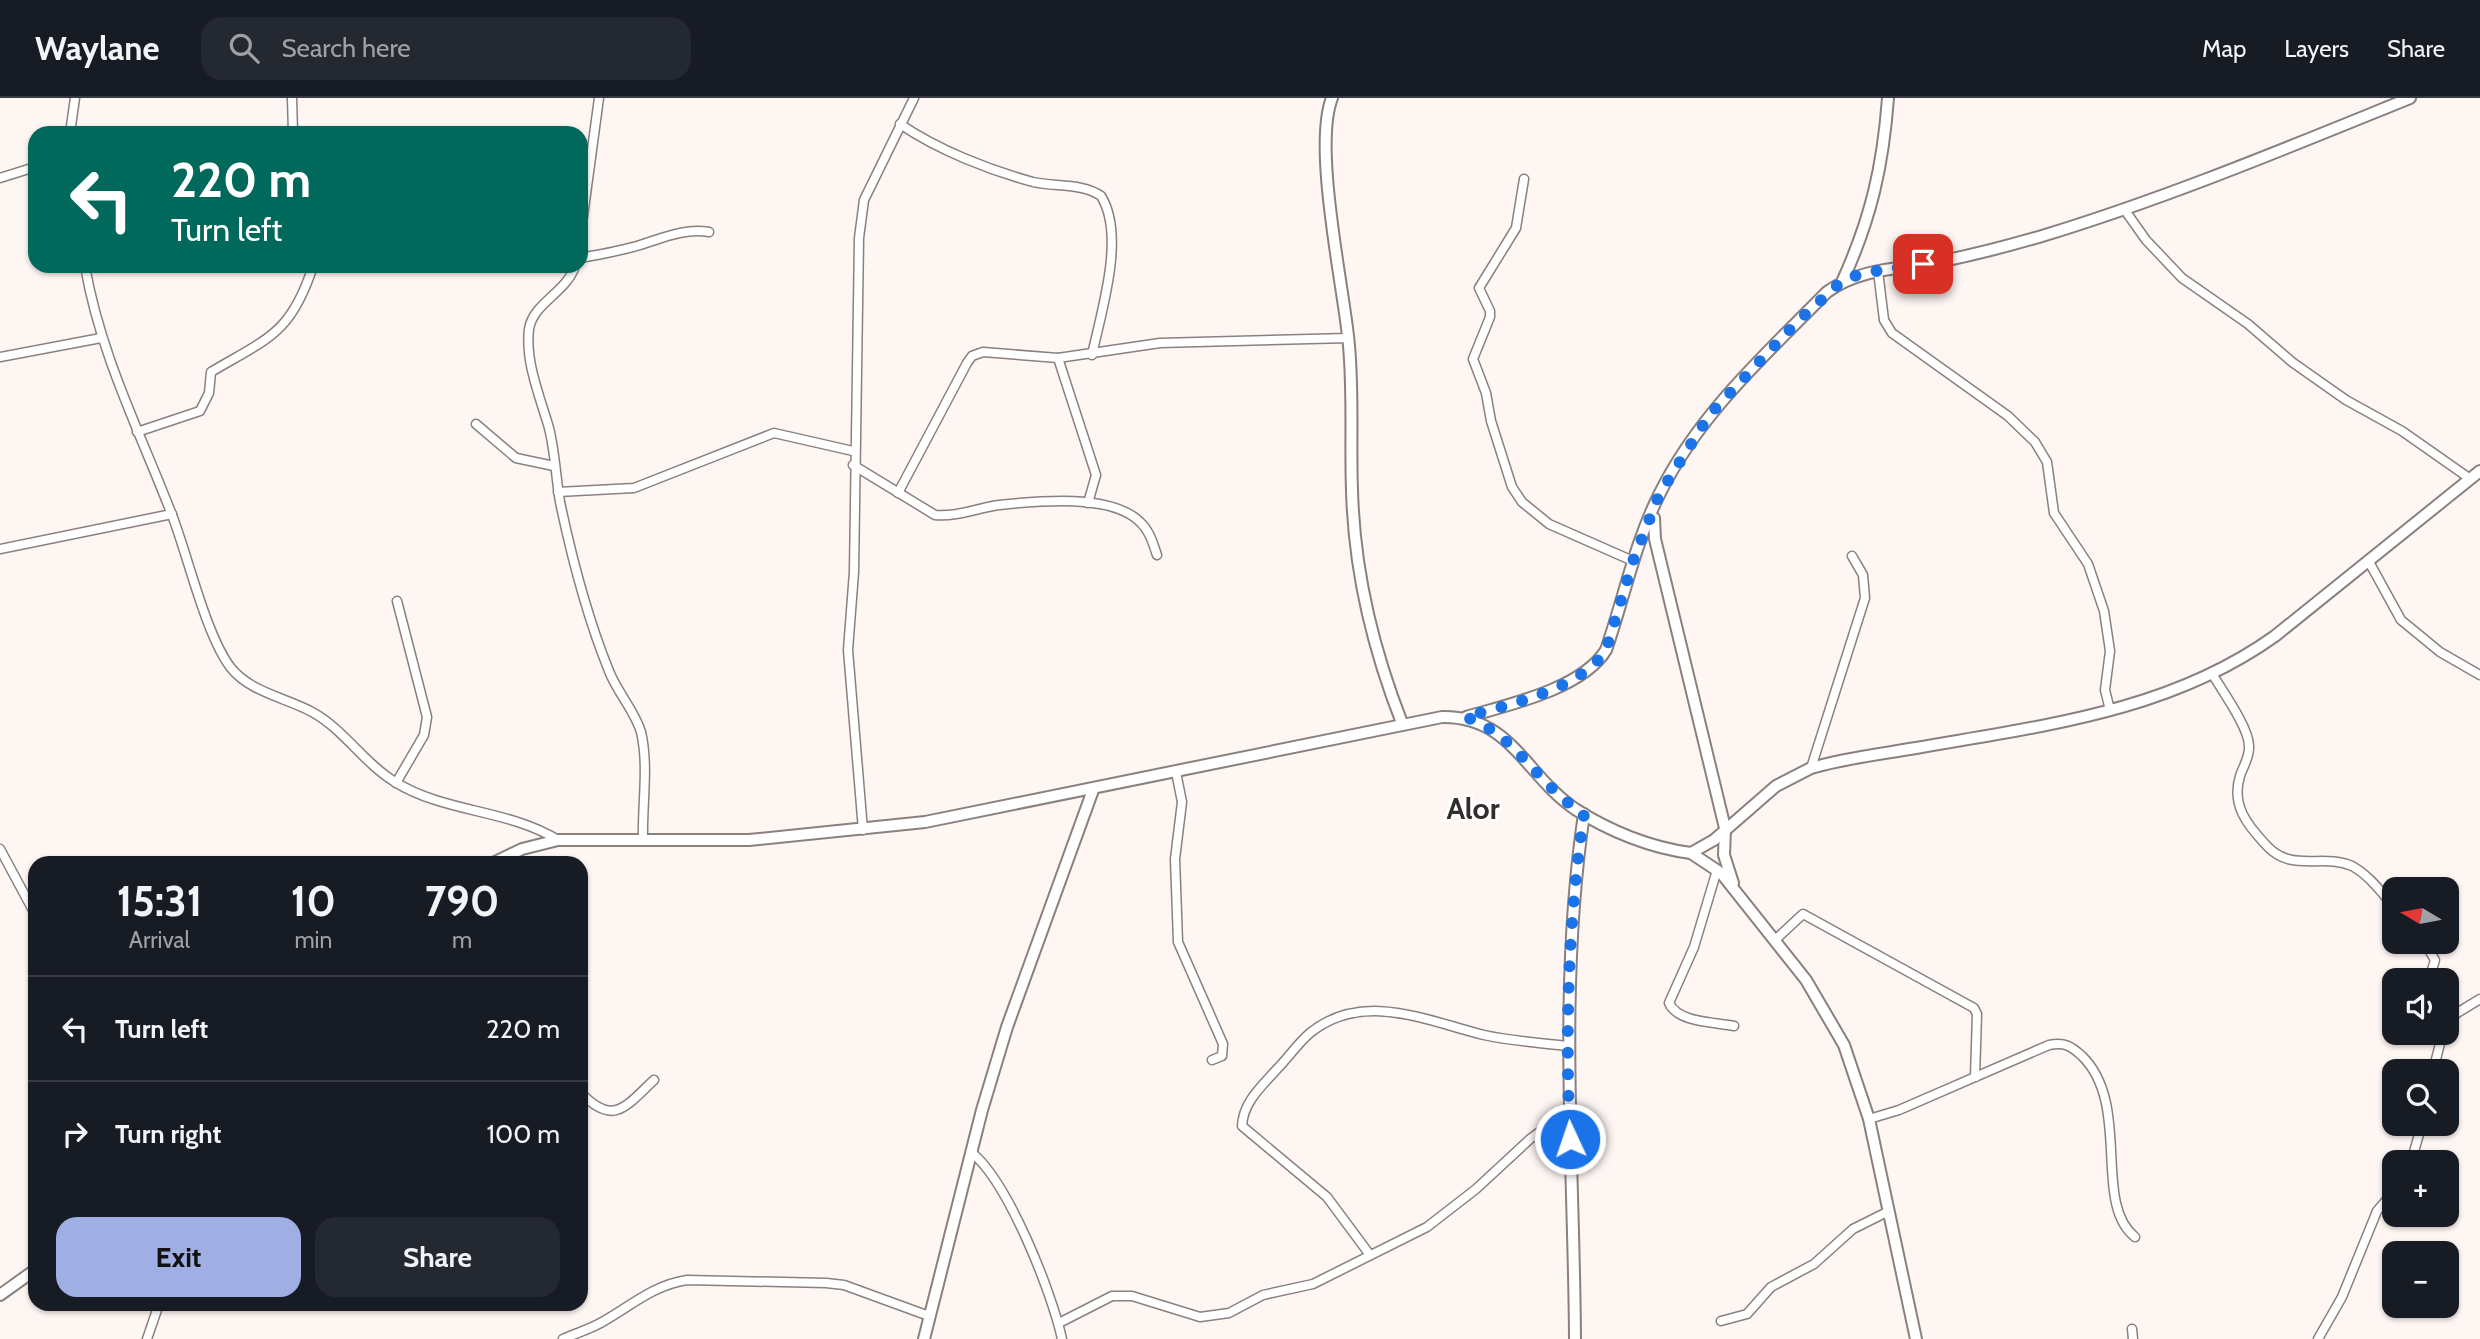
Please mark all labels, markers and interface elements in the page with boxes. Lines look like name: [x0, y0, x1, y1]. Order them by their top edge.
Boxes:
search box: [201, 17, 691, 80]
text: Waylane: [35, 28, 159, 68]
icon: search: [225, 29, 263, 67]
text: Search here: [281, 32, 411, 64]
text: Map: [2202, 34, 2246, 63]
text: Layers: [2284, 34, 2349, 63]
text: Share: [2387, 34, 2445, 63]
text: 220 m: [171, 150, 311, 209]
icon: left: [56, 154, 147, 245]
text: Turn left: [171, 210, 282, 249]
pin: [1893, 234, 1953, 294]
icon: arrive: [1904, 245, 1942, 283]
district label: Alor: [1446, 790, 1500, 827]
text: 15:31: [117, 875, 202, 927]
text: 10: [291, 875, 336, 927]
text: 790: [425, 875, 499, 927]
north arrow: [2382, 877, 2459, 954]
map controls: [2382, 877, 2459, 1318]
text: Arrival: [129, 926, 190, 954]
text: min: [294, 926, 332, 954]
text: m: [452, 926, 472, 954]
button: sound: [2382, 968, 2459, 1045]
icon: left: [56, 1010, 94, 1048]
text: Turn left: [115, 1013, 208, 1045]
text: 220 m: [486, 1013, 560, 1045]
button: search: [2382, 1059, 2459, 1136]
position arrow: [1533, 1102, 1607, 1176]
icon: right: [56, 1115, 94, 1153]
text: Turn right: [115, 1118, 221, 1150]
text: 100 m: [487, 1118, 560, 1150]
button: +: [2382, 1150, 2459, 1227]
button: Exit: [56, 1217, 301, 1297]
button: Share: [315, 1217, 560, 1297]
button: −: [2382, 1241, 2459, 1318]

